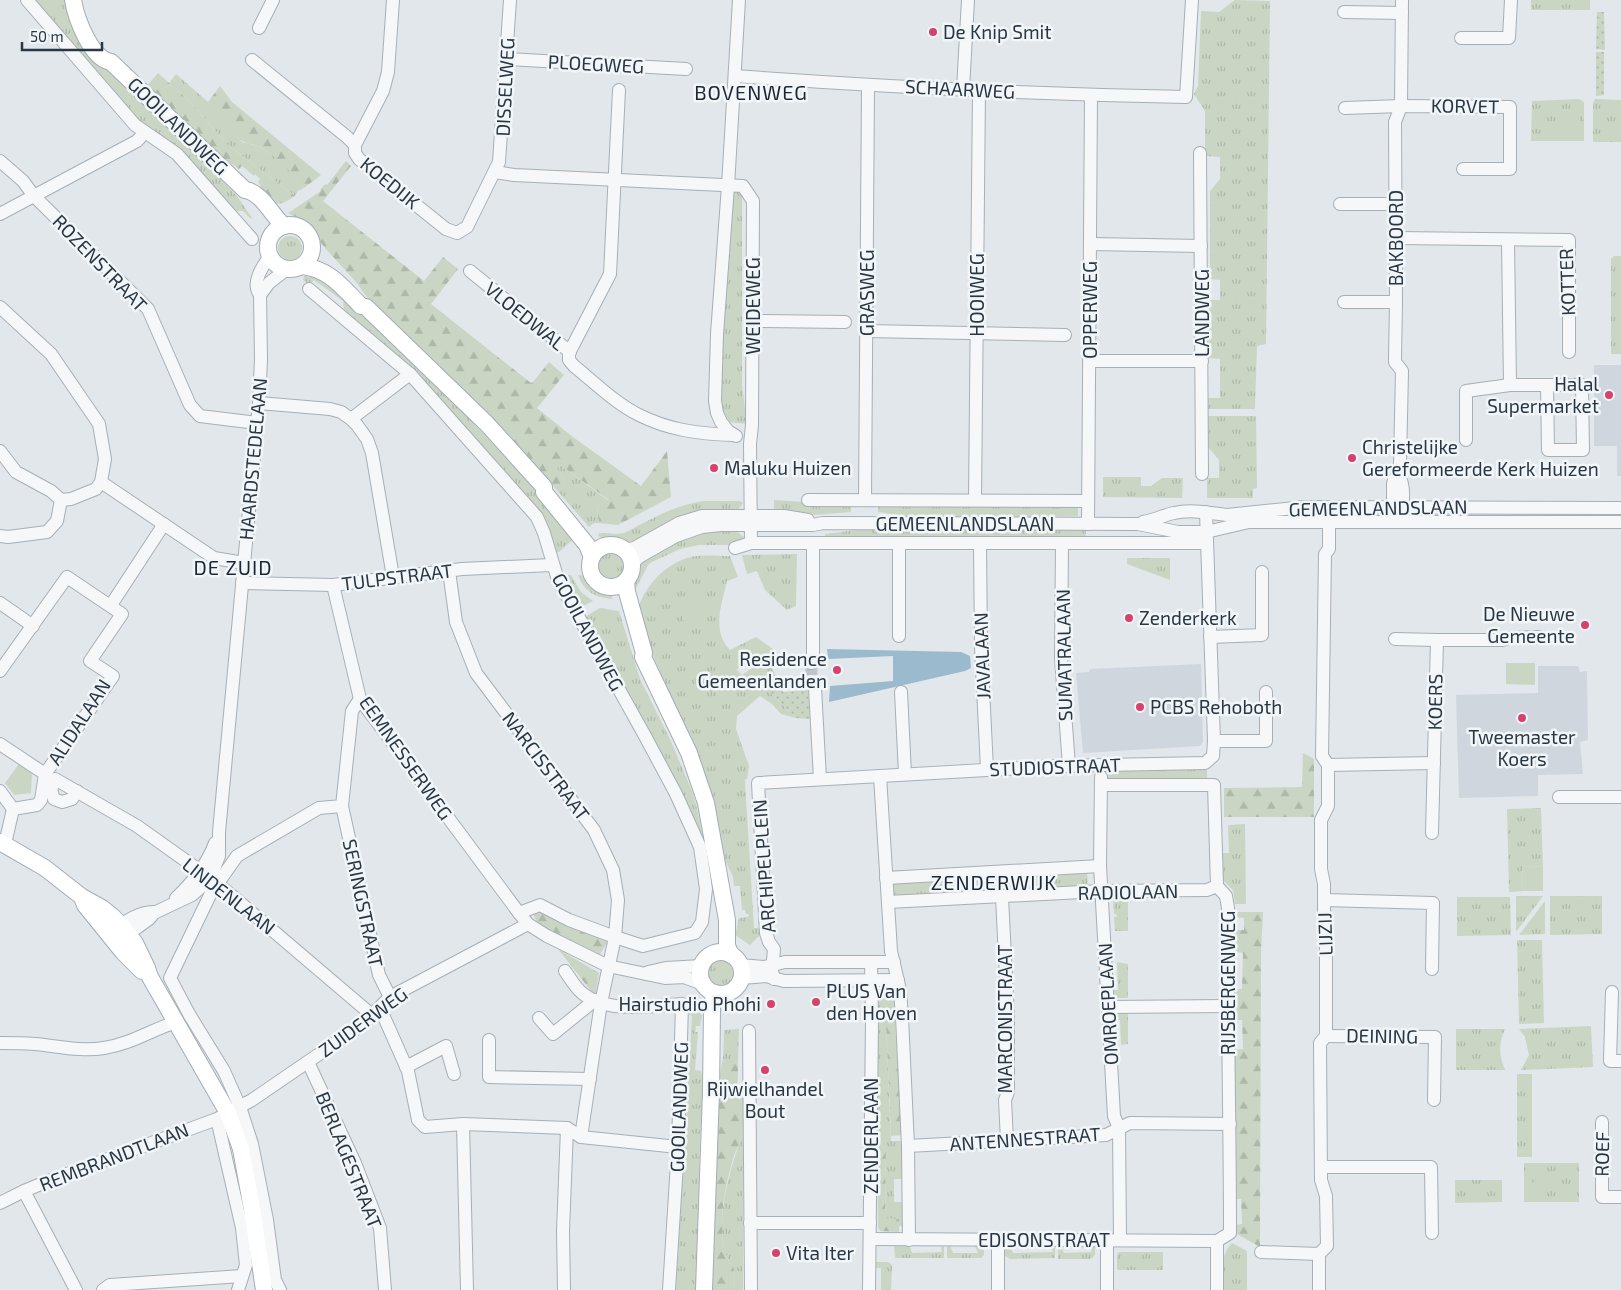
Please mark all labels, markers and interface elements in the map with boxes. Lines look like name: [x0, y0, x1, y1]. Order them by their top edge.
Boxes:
scale bar: [22, 20, 102, 52]
place label: De Knip Smit: [943, 20, 1052, 43]
marker: De Knip Smit: [927, 26, 939, 38]
text: 50 m: [30, 27, 64, 45]
street label: DISSELWEG: [490, 37, 519, 137]
street label: PLOEGWEG: [547, 49, 645, 78]
street label: GOOILANDWEG: [123, 72, 233, 179]
street label: SCHAARWEG: [904, 74, 1016, 103]
district label: BOVENWEG: [694, 80, 808, 104]
street label: KORVET: [1431, 93, 1499, 118]
street label: KOEDIJK: [356, 152, 425, 213]
street label: BAKBOORD: [1384, 190, 1407, 286]
street label: ROZENSTRAAT: [48, 209, 152, 316]
street label: KOTTER: [1554, 248, 1579, 316]
street label: GRASWEG: [855, 250, 878, 336]
street label: HOOIWEG: [965, 253, 988, 337]
street label: WEIDEWEG: [741, 257, 764, 355]
street label: OPPERWEG: [1078, 261, 1101, 359]
street label: LANDWEG: [1190, 269, 1213, 357]
street label: VLOEDWAL: [481, 276, 570, 355]
place label: Halal Supermarket: [1487, 372, 1599, 417]
street label: HAARDSTEDELAAN: [234, 377, 271, 541]
marker: Halal Supermarket: [1603, 389, 1615, 401]
place label: Christelijke Gereformeerde Kerk Huizen: [1362, 435, 1599, 480]
marker: Christelijke Gereformeerde Kerk Huizen: [1346, 452, 1358, 464]
place label: Maluku Huizen: [724, 456, 851, 479]
marker: Maluku Huizen: [708, 462, 720, 474]
street label: GEMEENLANDSLAAN: [1288, 494, 1468, 521]
street label: GEMEENLANDSLAAN: [876, 512, 1054, 535]
district label: DE ZUID: [193, 555, 273, 579]
street label: TULPSTRAAT: [340, 558, 454, 595]
street label: GOOILANDWEG: [548, 569, 629, 695]
street label: SUMATRALAAN: [1051, 589, 1076, 721]
place label: De Nieuwe Gemeente: [1483, 602, 1575, 647]
place label: Zenderkerk: [1139, 606, 1237, 629]
street label: JAVALAAN: [968, 612, 995, 700]
marker: Zenderkerk: [1123, 612, 1135, 624]
marker: De Nieuwe Gemeente: [1579, 619, 1591, 631]
place label: Residence Gemeenlanden: [698, 647, 827, 692]
marker: Residence Gemeenlanden: [831, 664, 843, 676]
street label: ALIDALAAN: [42, 674, 115, 769]
street label: KOERS: [1423, 674, 1446, 730]
street label: EEMNESSERWEG: [355, 691, 458, 824]
place label: PCBS Rehoboth: [1150, 695, 1282, 718]
marker: PCBS Rehoboth: [1134, 701, 1146, 713]
street label: NARCISSTRAAT: [498, 707, 595, 825]
marker: Tweemaster Koers: [1516, 712, 1528, 724]
place label: Tweemaster Koers: [1468, 725, 1576, 770]
street label: STUDIOSTRAAT: [989, 753, 1121, 780]
street label: ARCHIPELPLEIN: [747, 799, 780, 934]
street label: SERINGSTRAAT: [339, 837, 388, 969]
street label: LINDENLAAN: [178, 852, 280, 939]
district label: ZENDERWIJK: [931, 870, 1057, 894]
street label: RADIOLAAN: [1077, 879, 1179, 904]
street label: RIJSBERGENWEG: [1216, 911, 1239, 1055]
street label: LIJZIJ: [1312, 912, 1337, 956]
street label: OMROEPLAAN: [1093, 942, 1122, 1066]
street label: MARCONISTRAAT: [993, 945, 1016, 1093]
place label: PLUS Van den Hoven: [826, 979, 917, 1024]
street label: ZUIDERWEG: [314, 982, 411, 1061]
place label: Hairstudio Phohi: [618, 992, 761, 1015]
marker: PLUS Van den Hoven: [810, 996, 822, 1008]
marker: Hairstudio Phohi: [765, 998, 777, 1010]
street label: DEINING: [1346, 1023, 1418, 1048]
street label: GOOILANDWEG: [665, 1041, 692, 1173]
marker: Rijwielhandel Bout: [759, 1064, 771, 1076]
place label: Rijwielhandel Bout: [707, 1077, 824, 1122]
street label: ZENDERLAAN: [859, 1078, 882, 1194]
street label: BERLAGESTRAAT: [312, 1088, 387, 1231]
street label: REMBRANDTLAAN: [36, 1117, 192, 1196]
street label: ANTENNESTRAAT: [949, 1122, 1101, 1155]
street label: ROEF: [1590, 1131, 1613, 1177]
street label: EDISONSTRAAT: [978, 1228, 1110, 1251]
place label: Vita Iter: [786, 1241, 855, 1264]
marker: Vita Iter: [770, 1247, 782, 1259]

